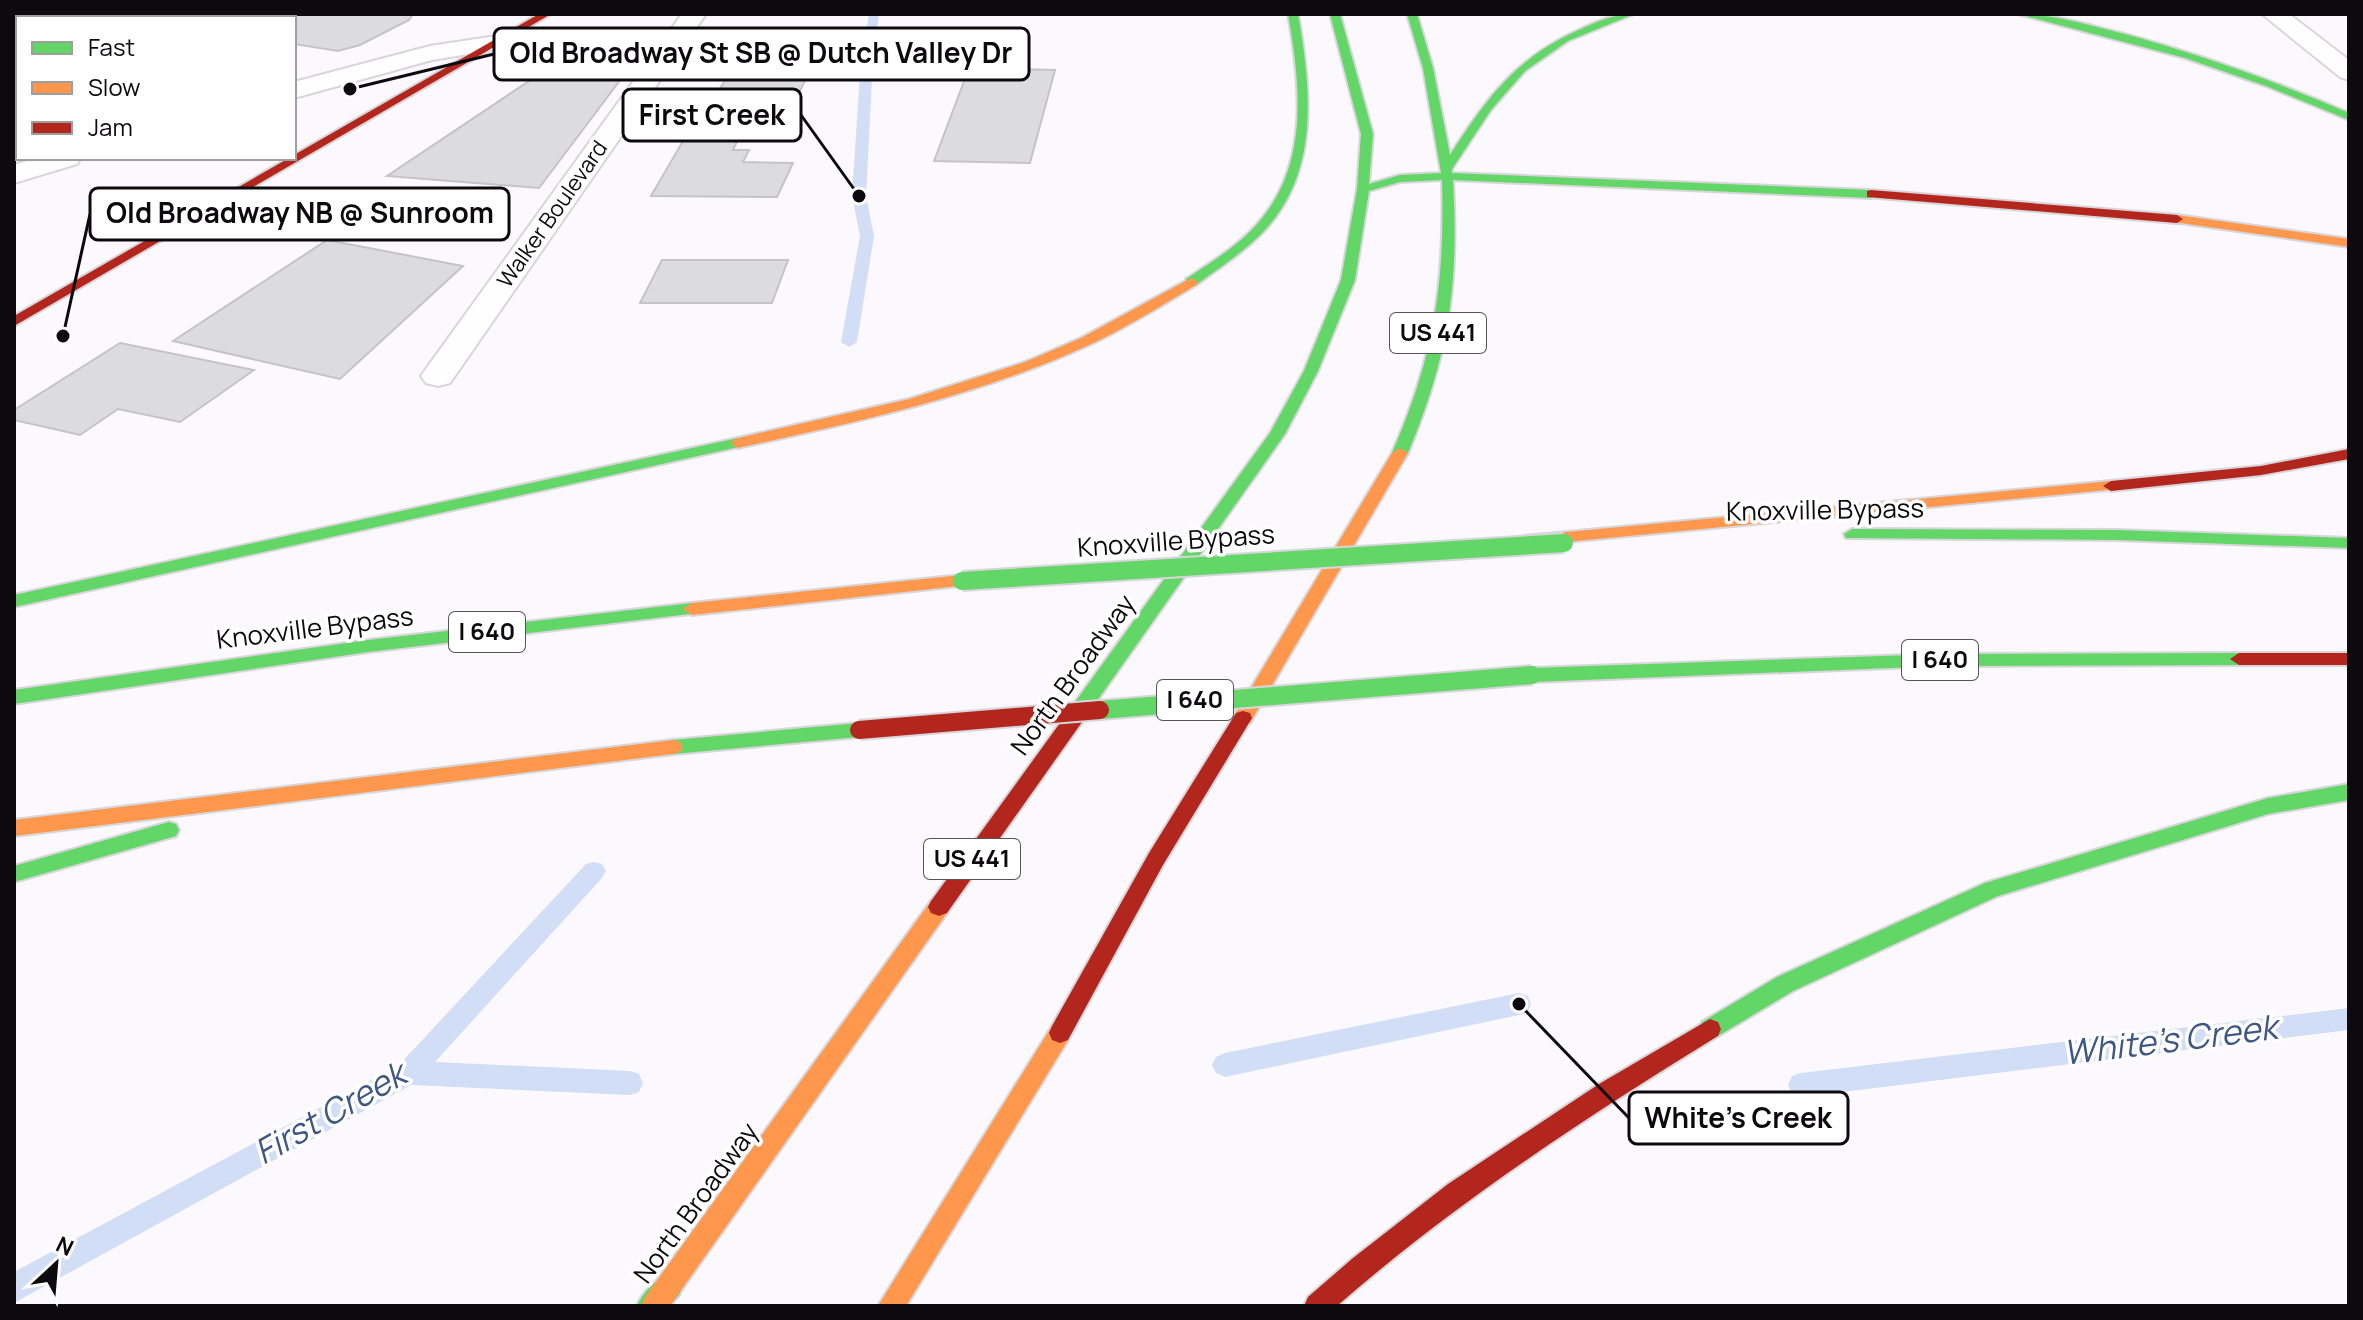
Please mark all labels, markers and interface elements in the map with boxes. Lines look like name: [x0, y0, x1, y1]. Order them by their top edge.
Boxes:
legend: [16, 16, 296, 160]
callout: Old Broadway St SB @ Dutch Valley Dr: [494, 28, 1029, 80]
text: Fast: [88, 30, 135, 63]
text: Old Broadway St SB @ Dutch Valley Dr: [509, 33, 1013, 71]
text: Slow: [88, 70, 141, 103]
callout: First Creek: [623, 89, 801, 141]
text: First Creek: [639, 95, 786, 133]
text: Jam: [88, 110, 133, 143]
street label: Walker Boulevard: [490, 134, 614, 294]
callout: Old Broadway NB @ Sunroom: [90, 188, 509, 240]
text: Old Broadway NB @ Sunroom: [106, 193, 494, 231]
road number: US 441: [1390, 313, 1486, 353]
street label: Knoxville Bypass: [1726, 489, 1924, 529]
street label: Knoxville Bypass: [1076, 515, 1276, 565]
street label: North Broadway: [1002, 587, 1143, 762]
street label: Knoxville Bypass: [214, 597, 415, 657]
road number: I 640: [449, 612, 525, 652]
road number: I 640: [1902, 640, 1978, 680]
road number: I 640: [1157, 680, 1233, 720]
road number: US 441: [924, 839, 1020, 879]
water label: White's Creek: [2060, 1002, 2285, 1075]
water label: First Creek: [245, 1048, 418, 1174]
callout: White's Creek: [1629, 1092, 1848, 1144]
text: White's Creek: [1644, 1098, 1833, 1136]
street label: North Broadway: [625, 1115, 766, 1290]
north arrow: [16, 1224, 96, 1304]
text: N: [51, 1229, 78, 1263]

